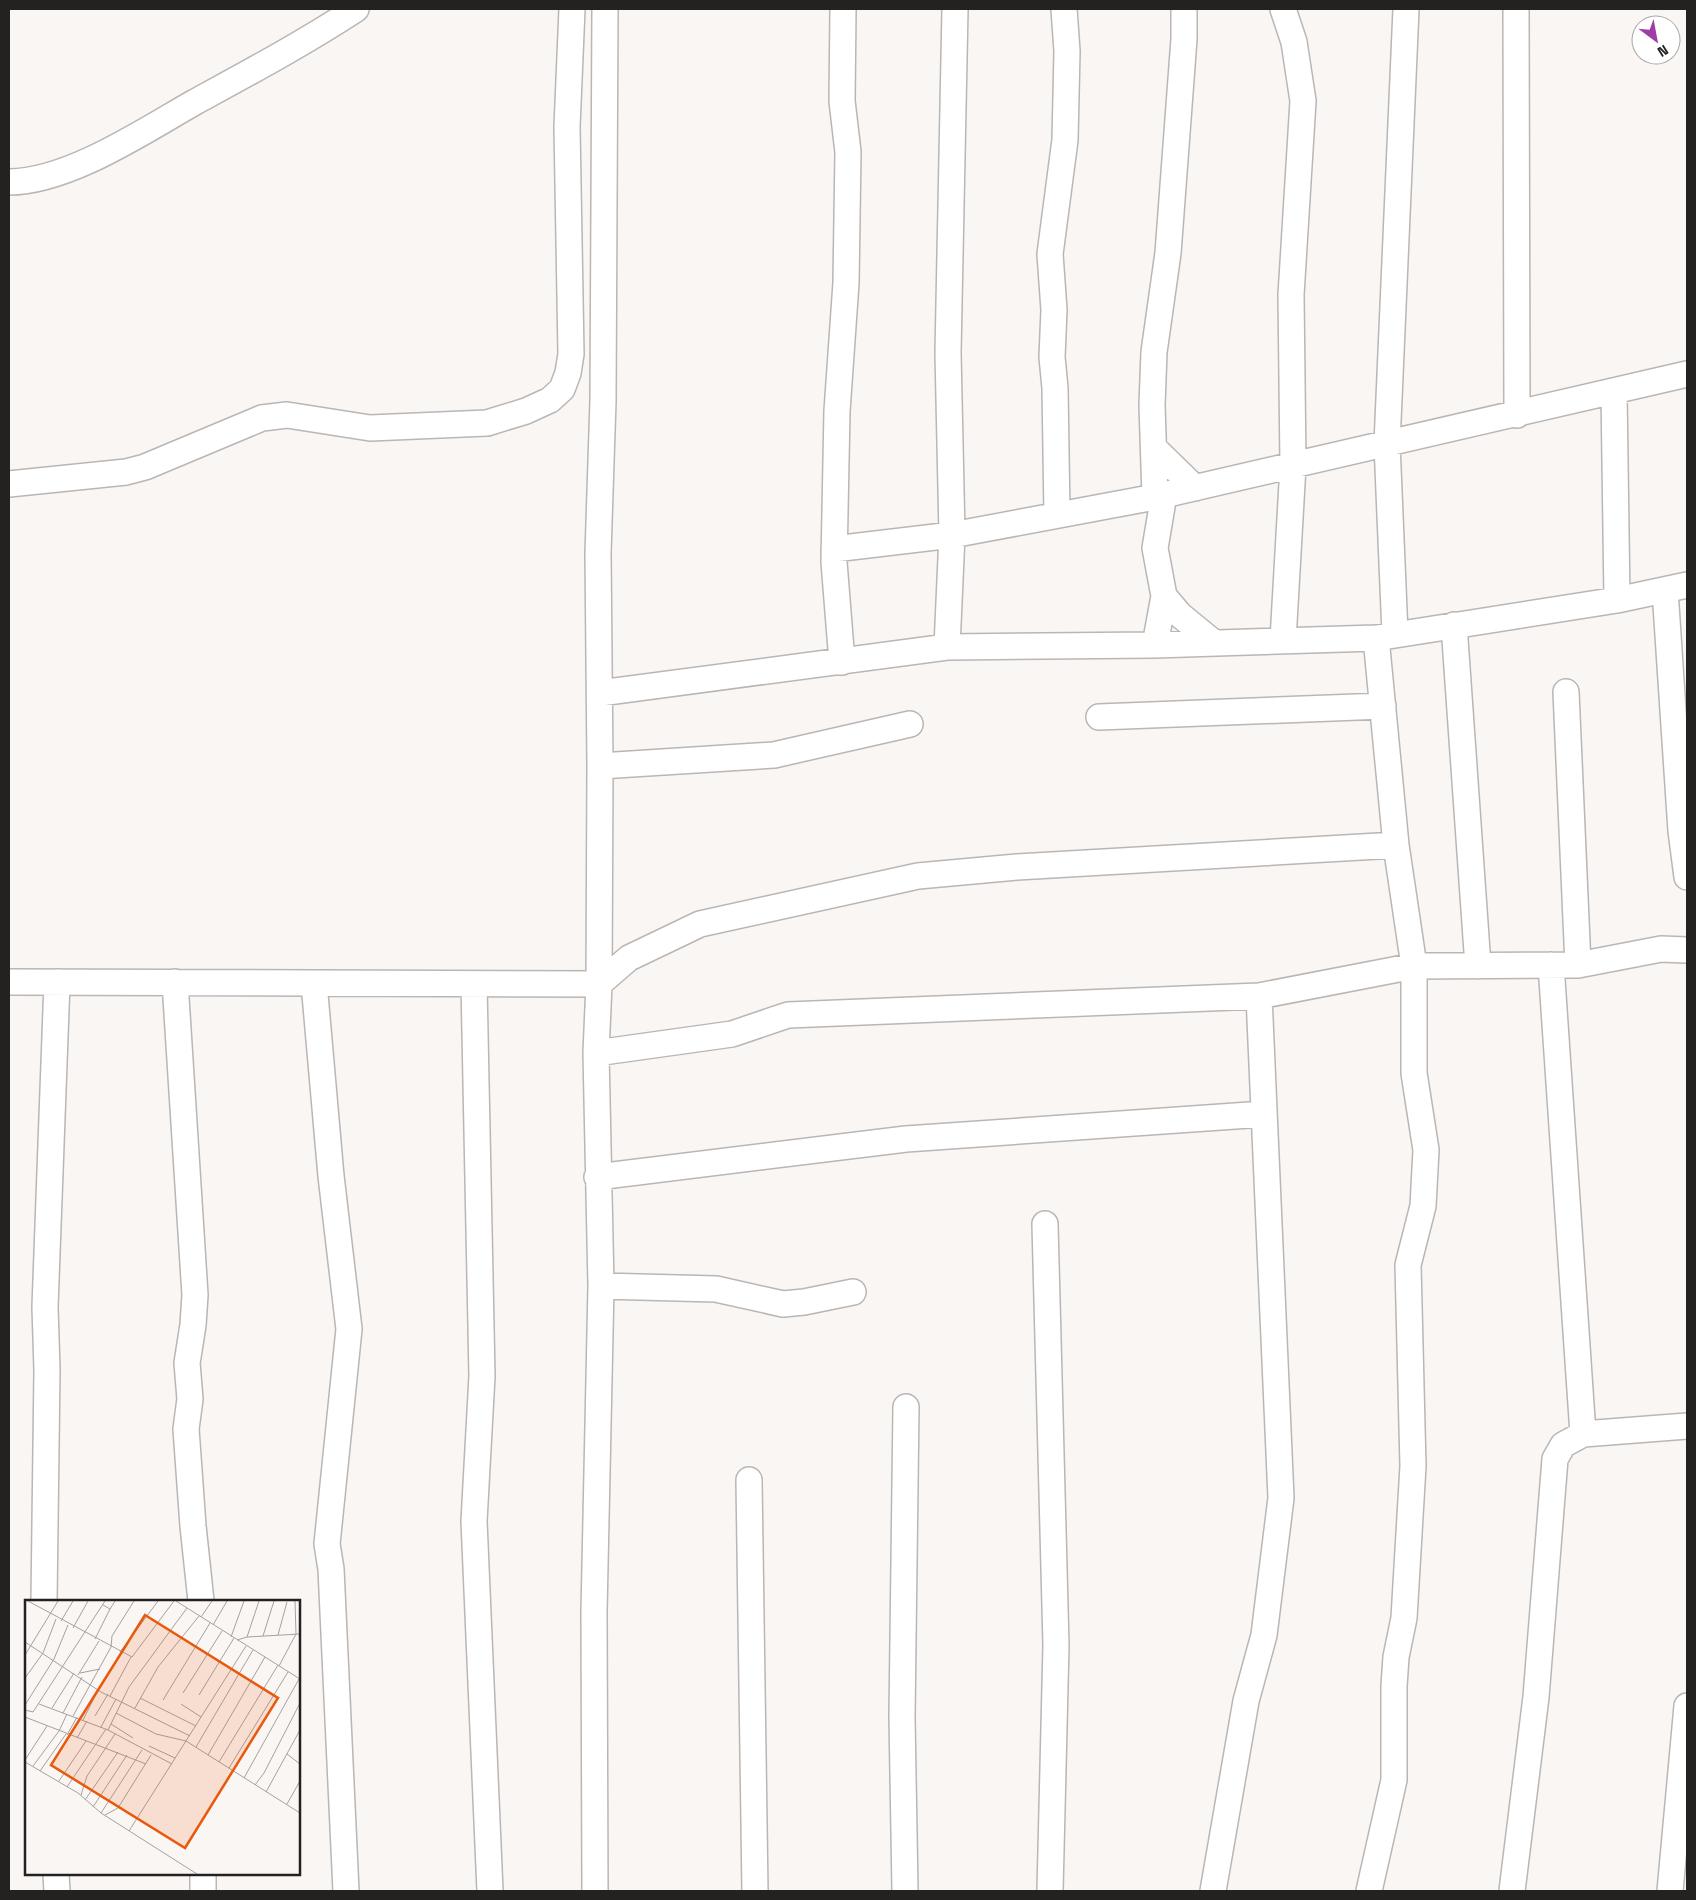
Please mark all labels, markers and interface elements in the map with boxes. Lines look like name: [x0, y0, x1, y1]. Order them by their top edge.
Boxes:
north arrow: [1631, 15, 1681, 65]
text: N: [1654, 41, 1672, 61]
inset map: [25, 1600, 300, 1875]

